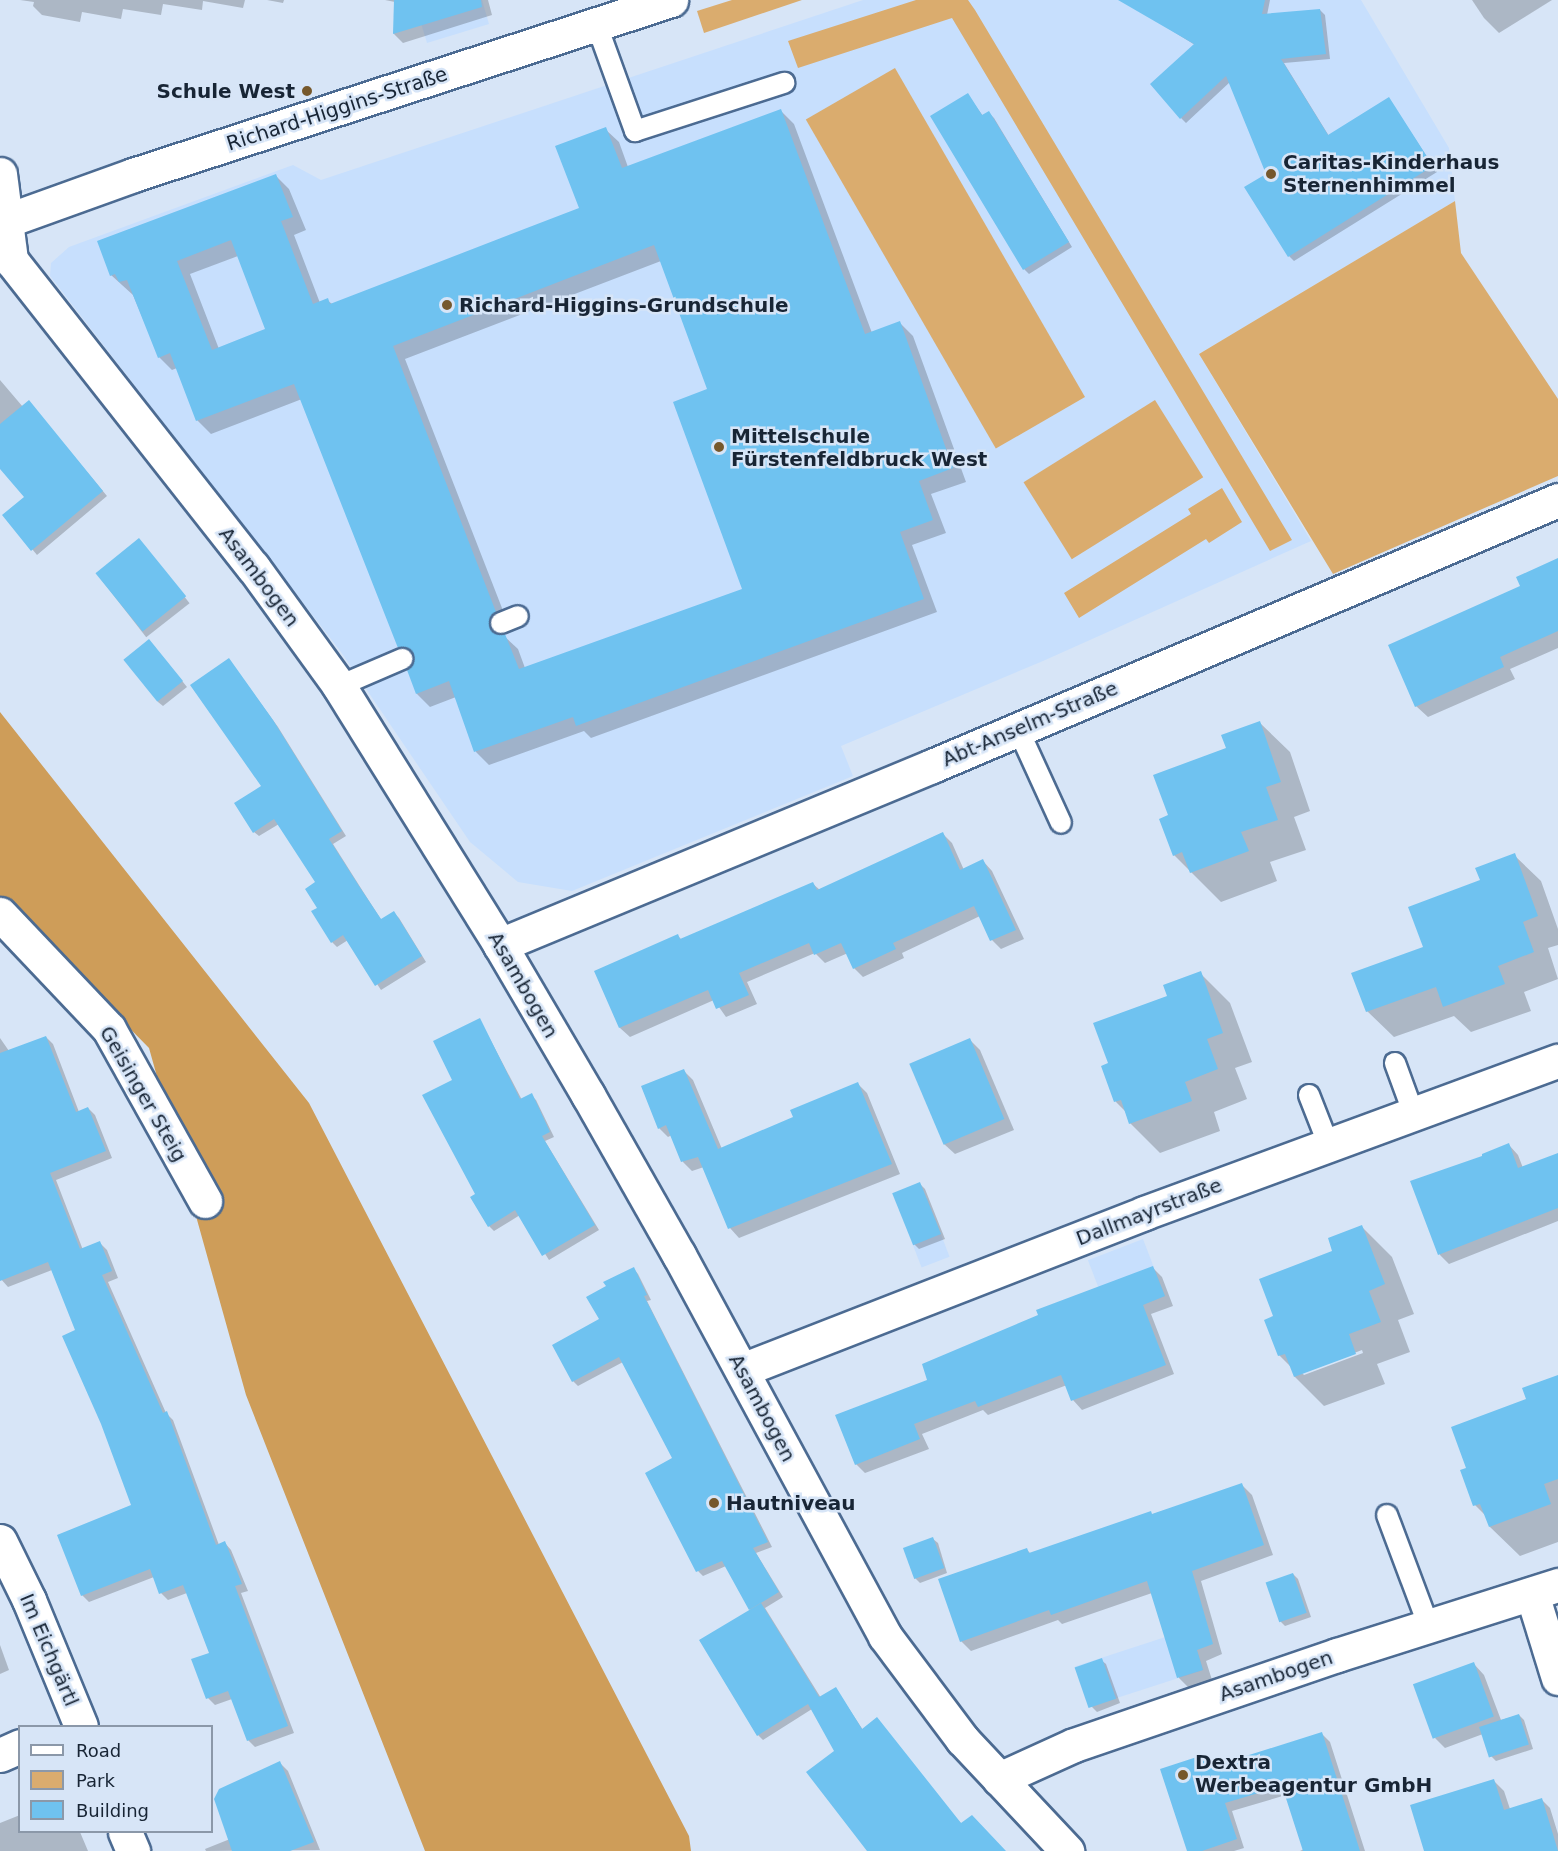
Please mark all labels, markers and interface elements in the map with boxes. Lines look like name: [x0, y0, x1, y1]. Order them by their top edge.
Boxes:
street label: Richard-Higgins-Straße: [223, 62, 451, 156]
place label: Schule West: [157, 79, 295, 103]
marker: Schule West: [300, 84, 314, 98]
place label: Caritas-Kinderhaus Sternenhimmel: [1283, 150, 1499, 197]
marker: Caritas-Kinderhaus Sternenhimmel: [1264, 167, 1278, 181]
place label: Richard-Higgins-Grundschule: [459, 293, 789, 317]
marker: Richard-Higgins-Grundschule: [440, 298, 454, 312]
place label: Mittelschule Fürstenfeldbruck West: [731, 424, 987, 471]
marker: Mittelschule Fürstenfeldbruck West: [712, 440, 726, 454]
street label: Asambogen: [214, 522, 304, 632]
street label: Abt-Anselm-Straße: [939, 676, 1121, 772]
street label: Asambogen: [483, 928, 563, 1042]
street label: Geisinger Steig: [94, 1022, 192, 1166]
street label: Dallmayrstraße: [1073, 1173, 1225, 1251]
street label: Asambogen: [724, 1350, 800, 1466]
place label: Hautniveau: [726, 1491, 855, 1515]
marker: Hautniveau: [707, 1496, 721, 1510]
street label: Im Eichgärtl: [14, 1590, 84, 1710]
street label: Asambogen: [1216, 1645, 1336, 1707]
legend: [18, 1725, 213, 1833]
text: Road: [76, 1740, 121, 1761]
place label: Dextra Werbeagentur GmbH: [1195, 1751, 1432, 1798]
marker: Dextra Werbeagentur GmbH: [1176, 1768, 1190, 1782]
text: Park: [76, 1770, 115, 1791]
text: Building: [76, 1800, 149, 1821]

